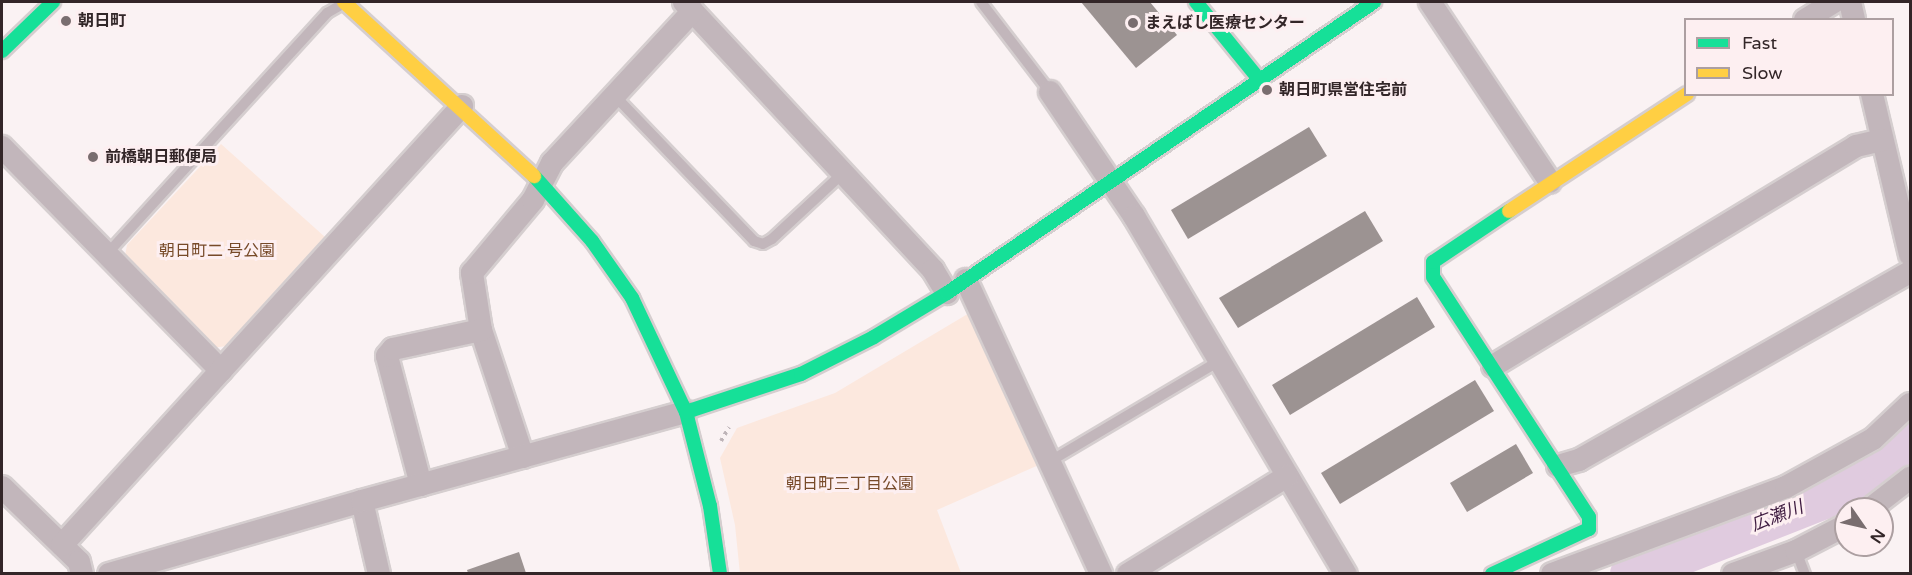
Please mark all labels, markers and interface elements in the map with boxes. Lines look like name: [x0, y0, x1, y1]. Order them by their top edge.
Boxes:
place label: 朝日町: [78, 11, 126, 31]
place label: まえばし医療センター: [1145, 13, 1305, 33]
marker: 朝日町: [59, 14, 73, 28]
marker: まえばし医療センター: [1126, 16, 1140, 30]
legend: [1684, 18, 1894, 96]
text: Fast: [1742, 32, 1777, 54]
text: Slow: [1742, 62, 1783, 84]
place label: 朝日町県営住宅前: [1279, 80, 1407, 100]
marker: 朝日町県営住宅前: [1260, 83, 1274, 97]
place label: 前橋朝日郵便局: [105, 147, 217, 167]
marker: 前橋朝日郵便局: [86, 150, 100, 164]
park label: 朝日町二 号公園: [159, 241, 275, 261]
park label: 朝日町三丁目公園: [786, 474, 914, 494]
water label: 広瀬川: [1748, 496, 1806, 536]
north arrow: [1834, 497, 1894, 557]
text: N: [1865, 525, 1889, 547]

